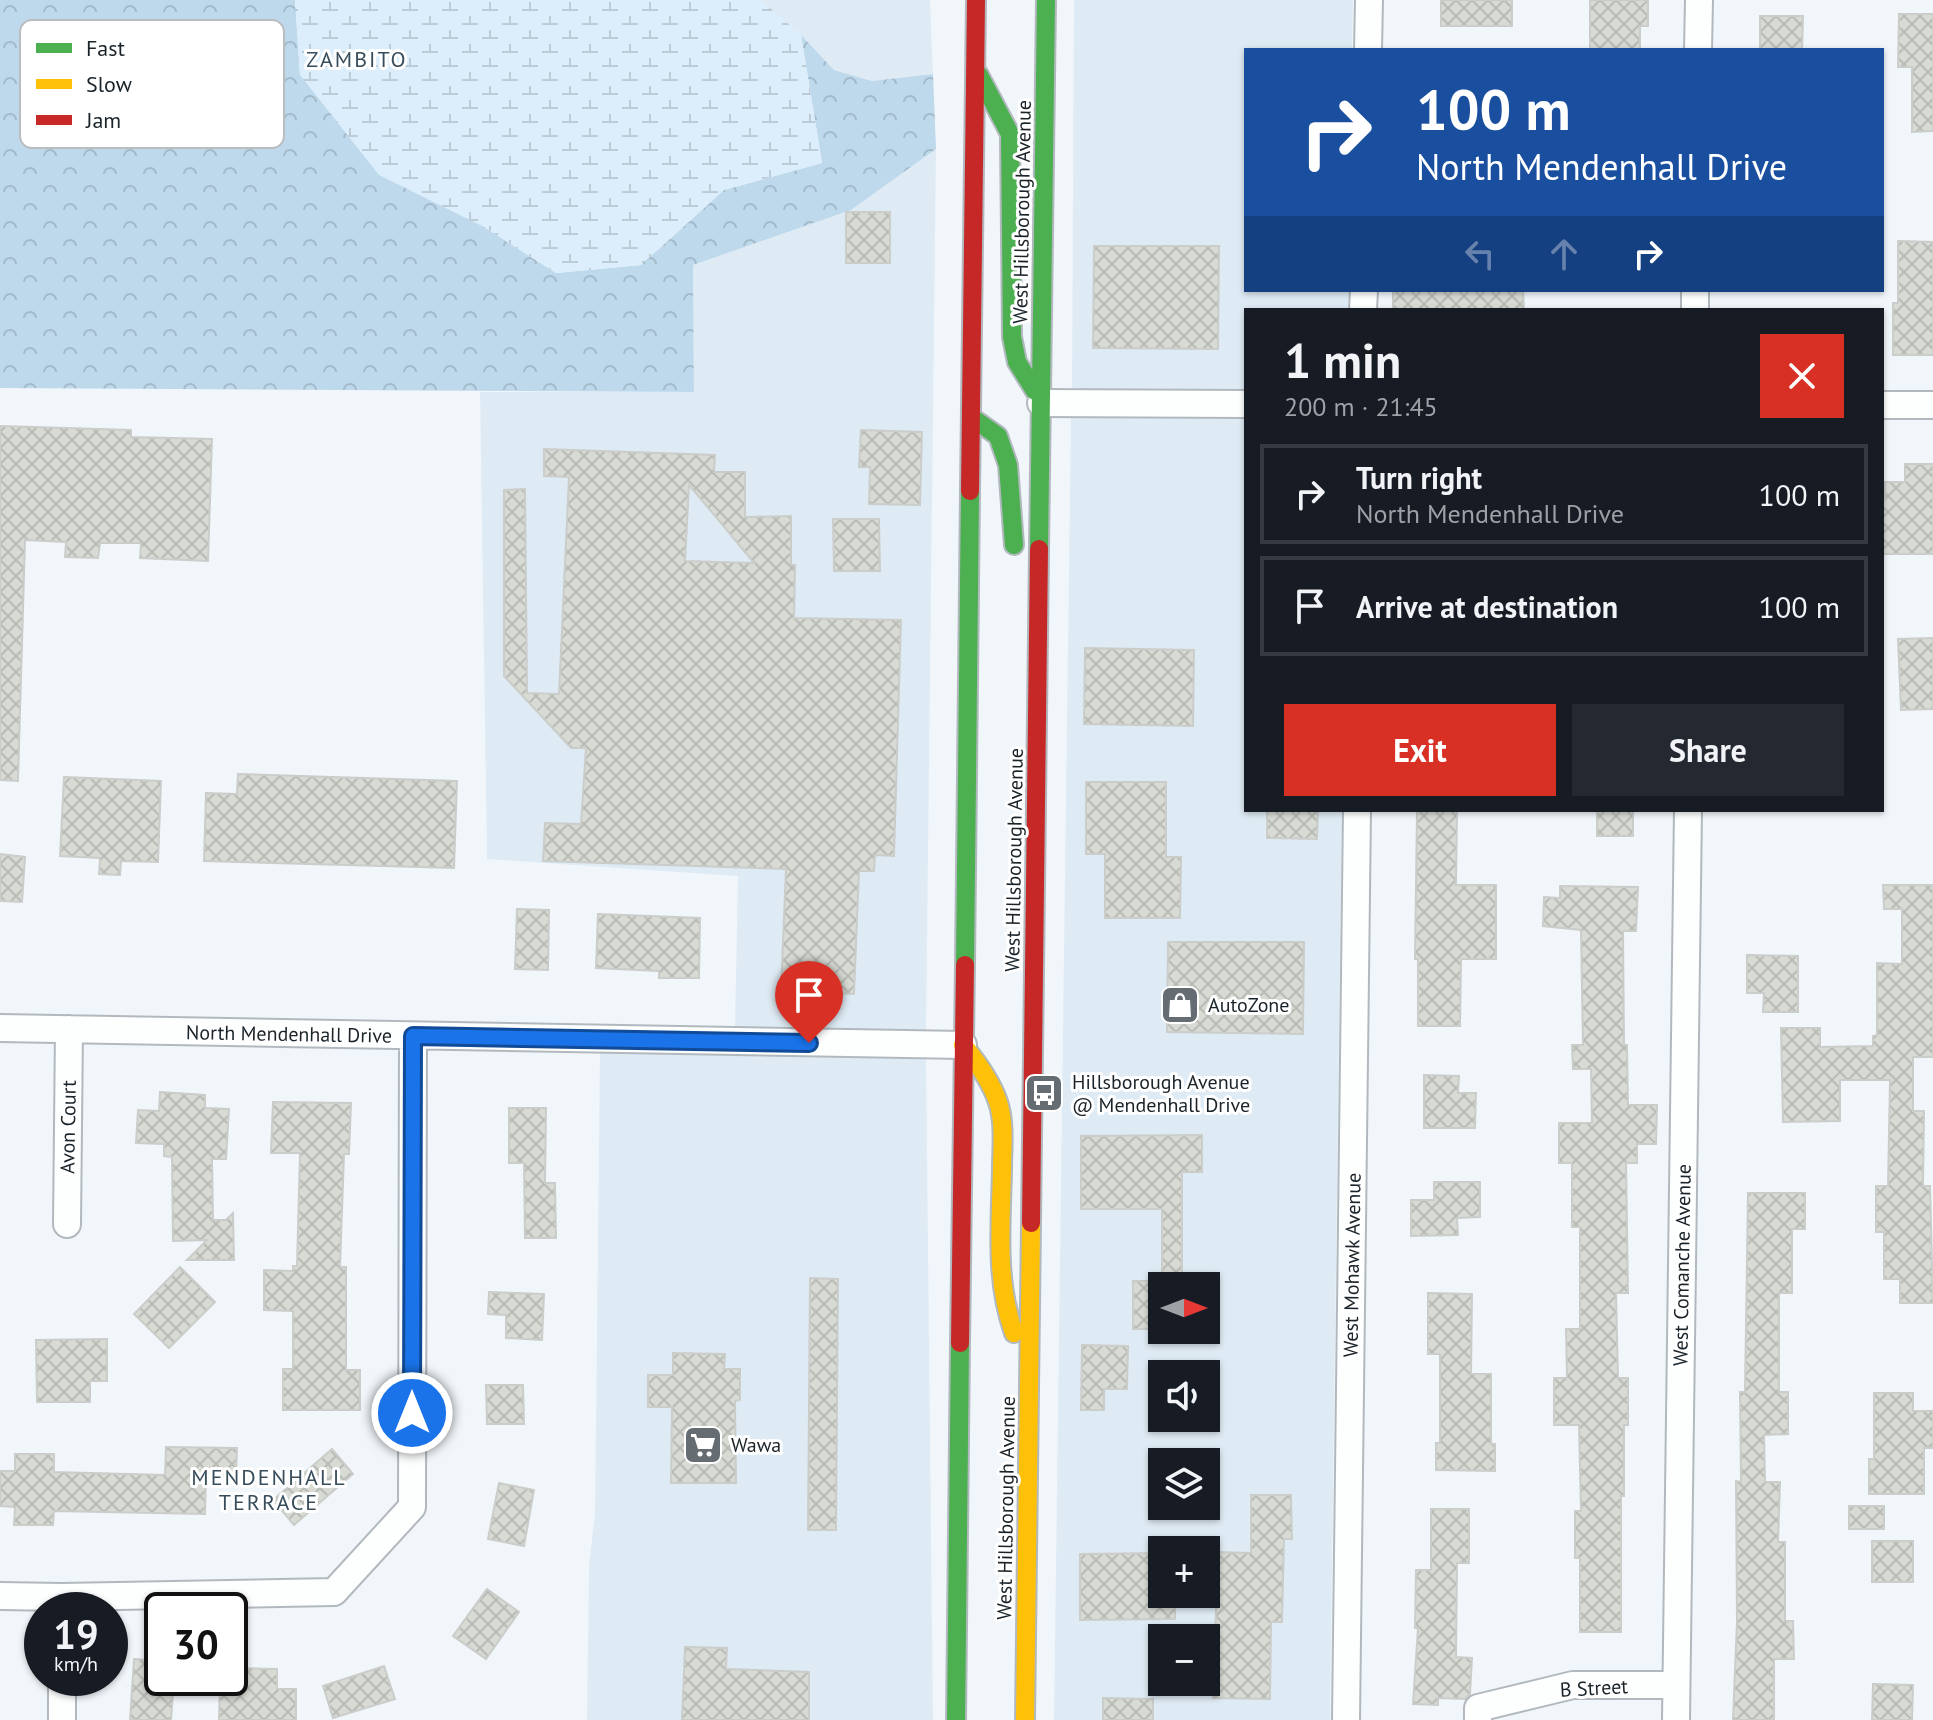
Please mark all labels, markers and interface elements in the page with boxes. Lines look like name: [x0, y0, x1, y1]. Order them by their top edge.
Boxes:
legend: [20, 20, 284, 148]
text: Fast: [86, 34, 126, 62]
district label: ZAMBITO: [306, 45, 408, 73]
text: Slow: [86, 70, 132, 98]
text: 100 m: [1416, 73, 1571, 145]
icon: right: [1284, 80, 1388, 184]
street label: West Hillsborough Avenue: [1007, 100, 1037, 324]
text: Jam: [85, 106, 121, 134]
text: North Mendenhall Drive: [1416, 143, 1787, 190]
icon: left: [1458, 232, 1502, 276]
icon: ahead: [1542, 232, 1586, 276]
icon: right: [1626, 232, 1670, 276]
text: 1 min: [1284, 329, 1401, 391]
button: close: [1760, 334, 1844, 418]
text: 200 m · 21:45: [1284, 390, 1438, 423]
text: Turn right: [1356, 458, 1482, 497]
icon: right: [1288, 472, 1332, 516]
text: 100 m: [1759, 475, 1840, 514]
text: North Mendenhall Drive: [1356, 497, 1624, 530]
icon: arrive: [1288, 584, 1332, 628]
text: Arrive at destination: [1356, 587, 1618, 626]
text: 100 m: [1759, 587, 1840, 626]
button: Exit: [1284, 704, 1556, 796]
button: Share: [1572, 704, 1844, 796]
street label: West Hillsborough Avenue: [999, 748, 1029, 972]
pin: [775, 961, 843, 1043]
icon: arrive: [787, 973, 831, 1017]
shop icon: AutoZone: [1159, 984, 1201, 1026]
place label: AutoZone: [1208, 992, 1289, 1018]
street label: North Mendenhall Drive: [186, 1019, 392, 1049]
place label: Hillsborough Avenue @ Mendenhall Drive: [1072, 1069, 1250, 1118]
bus stop icon: Hillsborough Avenue @ Mendenhall Drive: [1023, 1072, 1065, 1114]
street label: Avon Court: [54, 1080, 82, 1174]
street label: West Comanche Avenue: [1667, 1164, 1697, 1366]
street label: West Mohawk Avenue: [1337, 1172, 1367, 1358]
north arrow: [1148, 1272, 1220, 1344]
map controls: [1148, 1272, 1220, 1696]
button: sound: [1148, 1360, 1220, 1432]
position arrow: [370, 1371, 454, 1455]
street label: West Hillsborough Avenue: [991, 1396, 1021, 1620]
supermarket icon: Wawa: [682, 1424, 724, 1466]
place label: Wawa: [731, 1432, 781, 1458]
button: layers: [1148, 1448, 1220, 1520]
district label: MENDENHALL TERRACE: [191, 1463, 347, 1516]
button: +: [1148, 1536, 1220, 1608]
speed limit sign: 30: [144, 1592, 248, 1696]
text: 19: [53, 1608, 99, 1660]
button: −: [1148, 1624, 1220, 1696]
text: km/h: [54, 1651, 98, 1677]
street label: B Street: [1559, 1673, 1629, 1703]

